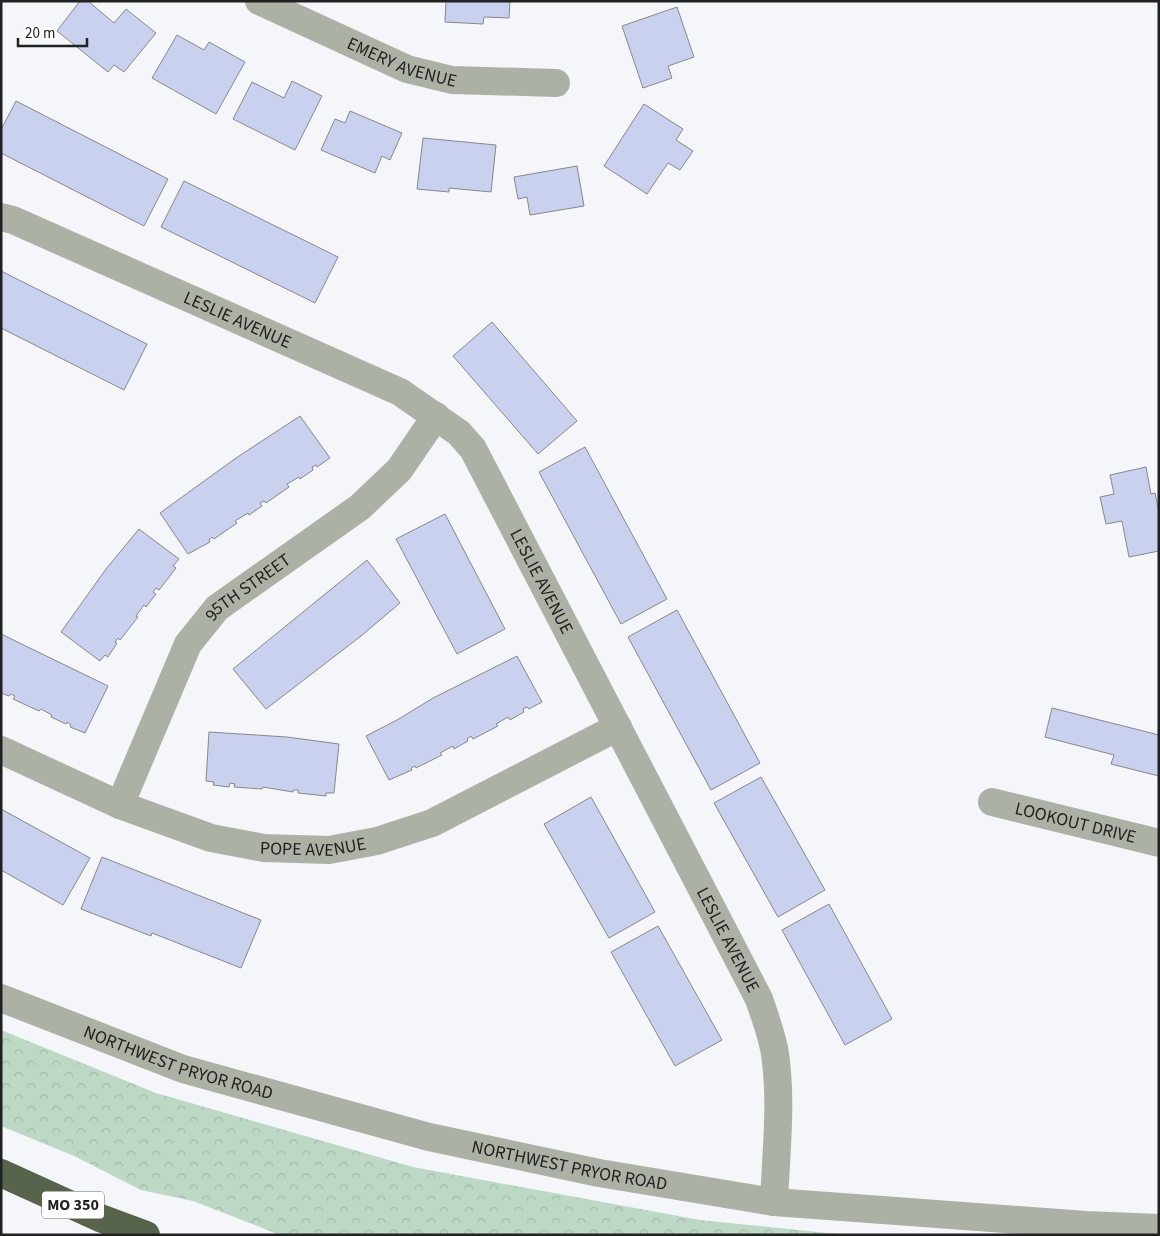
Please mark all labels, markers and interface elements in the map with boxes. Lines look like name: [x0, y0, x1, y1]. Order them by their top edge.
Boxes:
scale bar: [18, 15, 86, 47]
text: 20 m: [25, 23, 55, 44]
street label: EMERY AVENUE: [343, 31, 459, 93]
street label: LESLIE AVENUE: [180, 285, 295, 355]
street label: LESLIE AVENUE: [504, 524, 579, 638]
street label: 95TH STREET: [199, 547, 296, 626]
street label: LOOKOUT DRIVE: [1012, 796, 1139, 849]
street label: POPE AVENUE: [260, 831, 368, 863]
street label: LESLIE AVENUE: [690, 883, 766, 997]
street label: NORTHWEST PRYOR ROAD: [80, 1019, 276, 1106]
street label: NORTHWEST PRYOR ROAD: [470, 1134, 669, 1197]
road number: MO 350: [42, 1192, 104, 1218]

